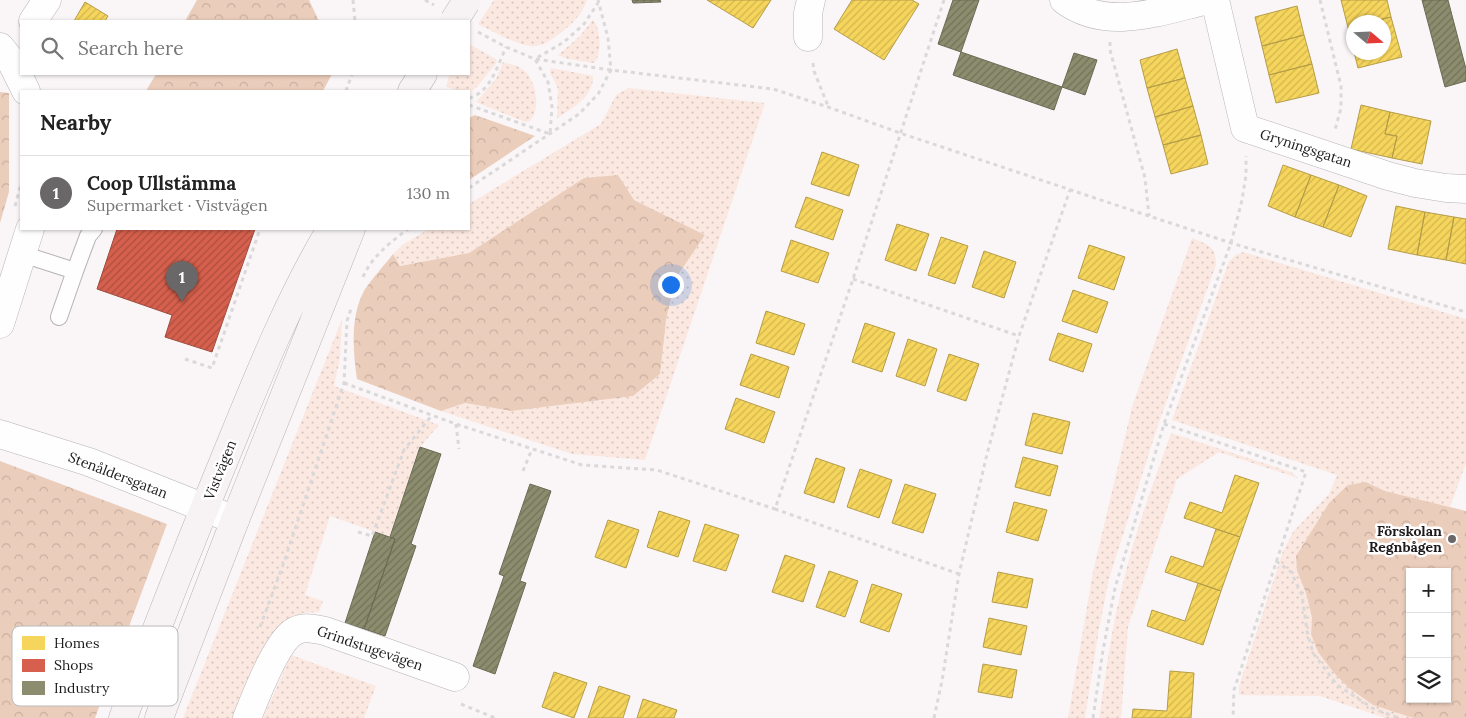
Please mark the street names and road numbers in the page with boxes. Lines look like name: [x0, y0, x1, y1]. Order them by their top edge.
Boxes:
street label: Gryningsgatan: [1258, 125, 1355, 171]
street label: Vistvägen: [199, 437, 240, 503]
street label: Stenåldersgatan: [66, 448, 171, 502]
street label: Grindstugevägen: [315, 621, 426, 675]

